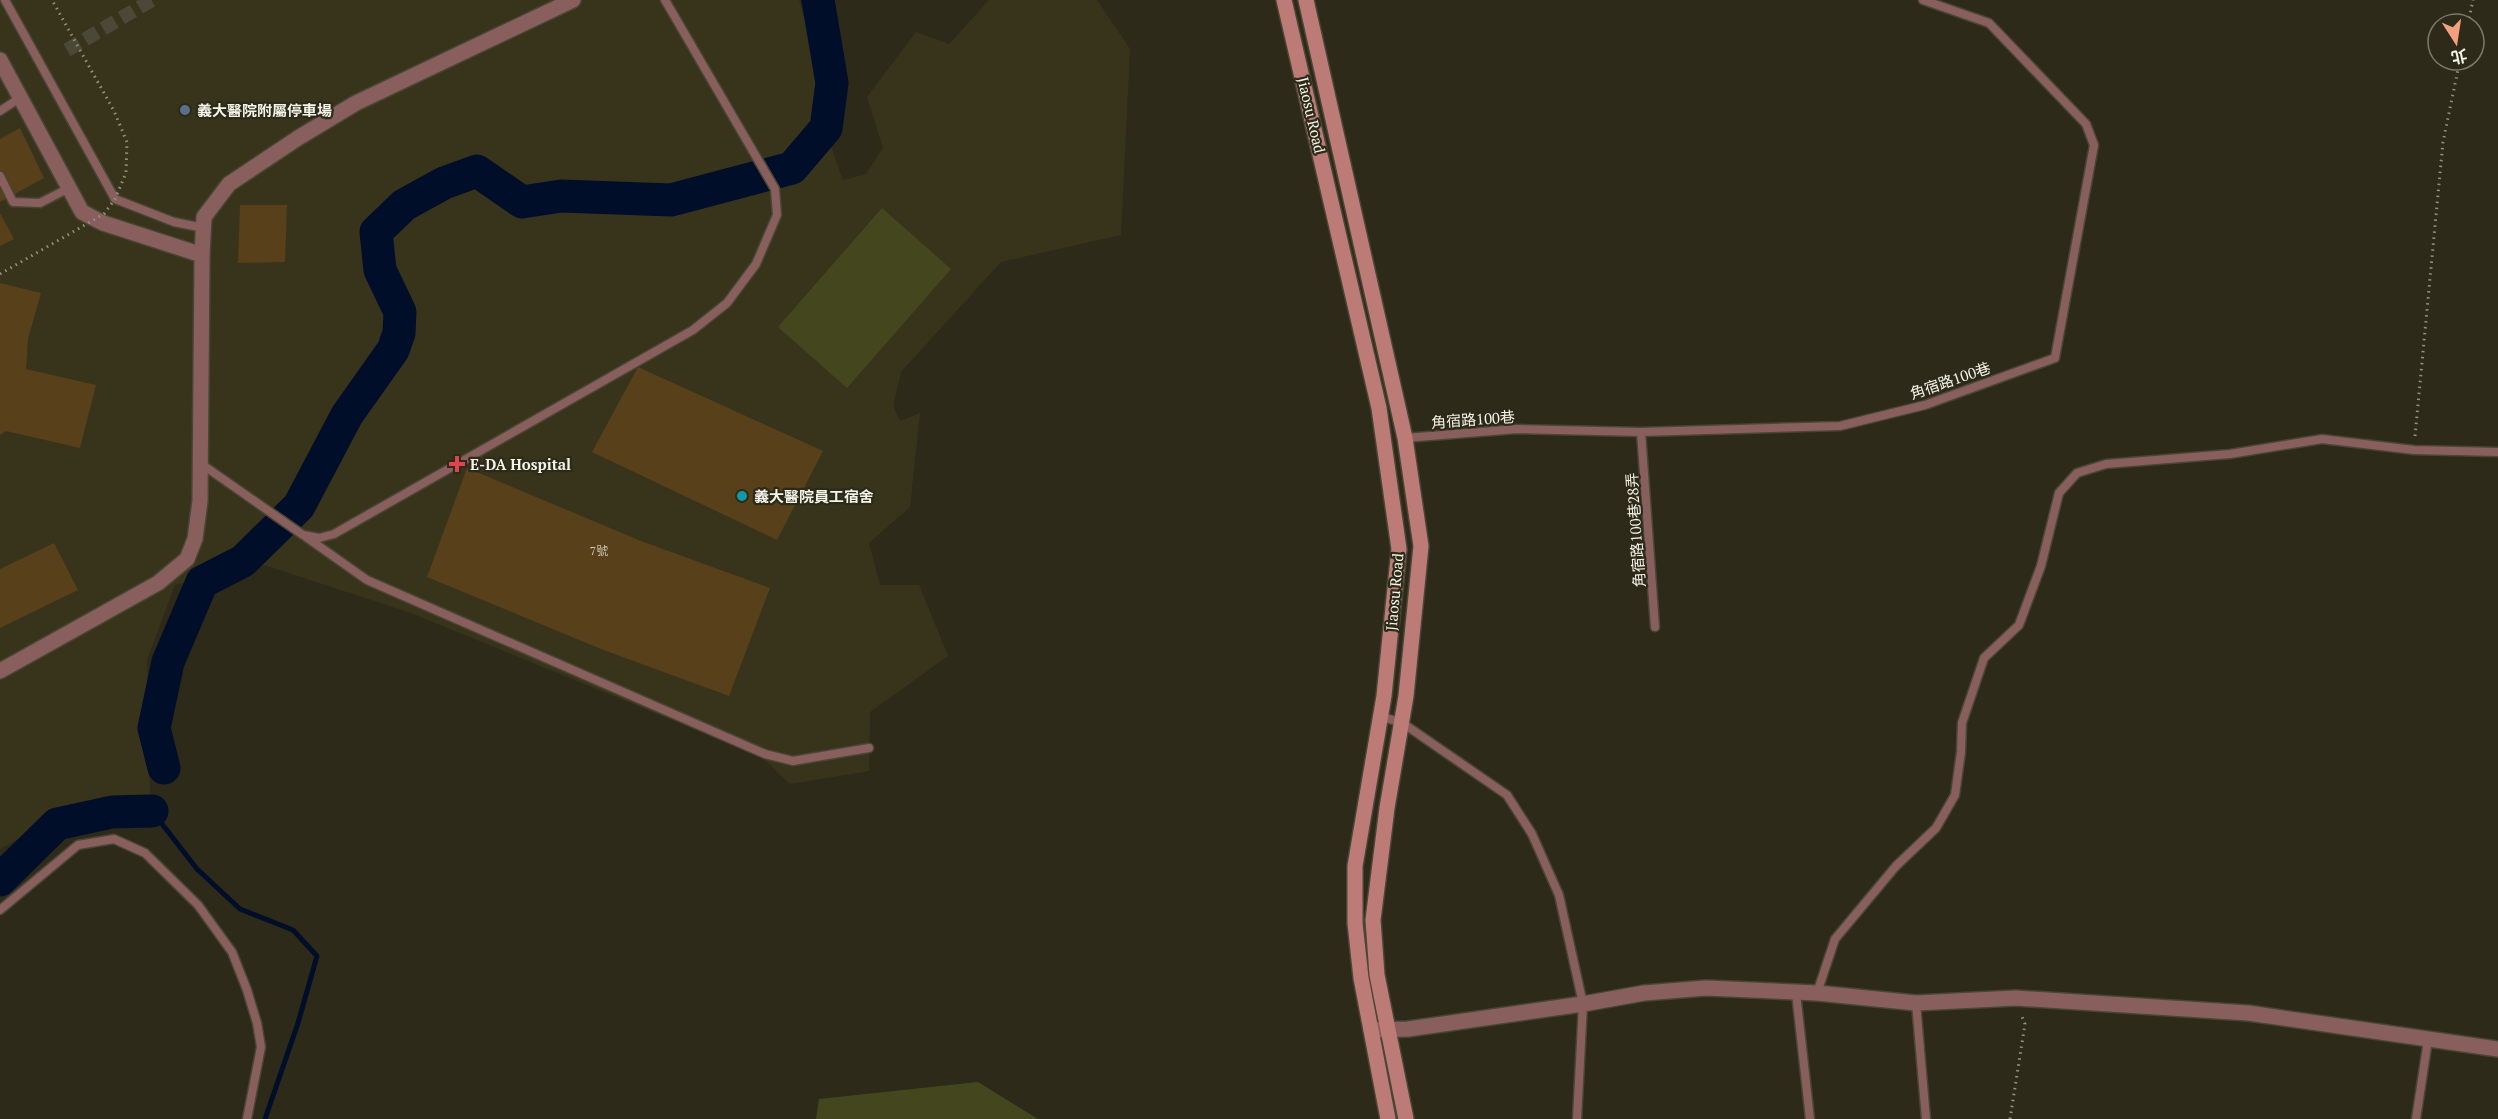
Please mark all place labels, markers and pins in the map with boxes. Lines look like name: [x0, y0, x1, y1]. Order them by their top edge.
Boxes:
place label: 義大醫院附屬停車場: [197, 100, 332, 120]
marker: 義大醫院附屬停車場: [178, 103, 192, 117]
place label: E-DA Hospital: [470, 454, 571, 474]
marker: E-DA Hospital: [448, 455, 466, 473]
place label: 義大醫院員工宿舍: [754, 486, 874, 506]
marker: 義大醫院員工宿舍: [735, 489, 749, 503]

